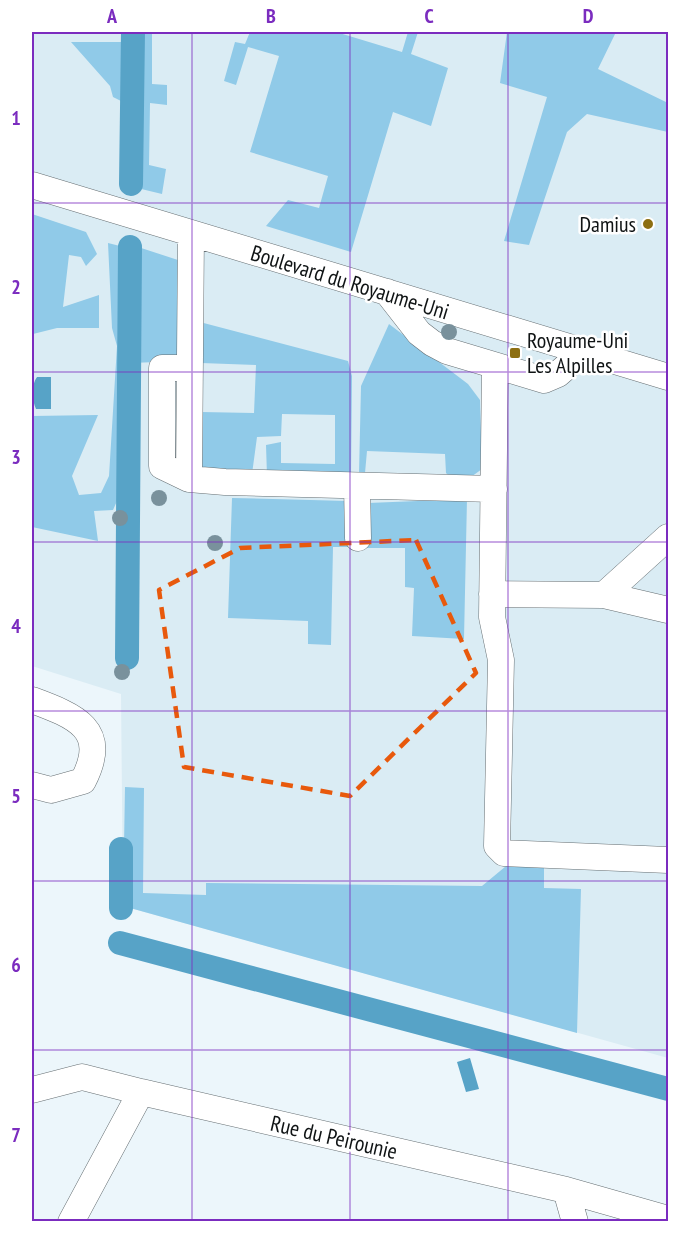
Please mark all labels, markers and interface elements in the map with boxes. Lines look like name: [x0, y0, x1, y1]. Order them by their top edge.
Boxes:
text: A: [106, 3, 118, 29]
text: B: [266, 3, 276, 29]
text: C: [424, 3, 434, 29]
text: D: [583, 3, 594, 29]
text: 1: [11, 105, 21, 131]
place label: Damius: [580, 210, 636, 238]
marker: Damius: [641, 217, 655, 231]
street label: Boulevard du Royaume-Uni: [247, 239, 453, 325]
text: 2: [11, 274, 21, 300]
place label: Royaume-Uni Les Alpilles: [527, 326, 628, 379]
marker: Royaume-Uni Les Alpilles: [508, 346, 522, 360]
text: 3: [11, 444, 21, 470]
text: 4: [11, 613, 21, 639]
text: 5: [11, 783, 21, 809]
text: 6: [11, 952, 21, 978]
street label: Rue du Peirounie: [268, 1109, 400, 1165]
text: 7: [11, 1122, 21, 1148]

